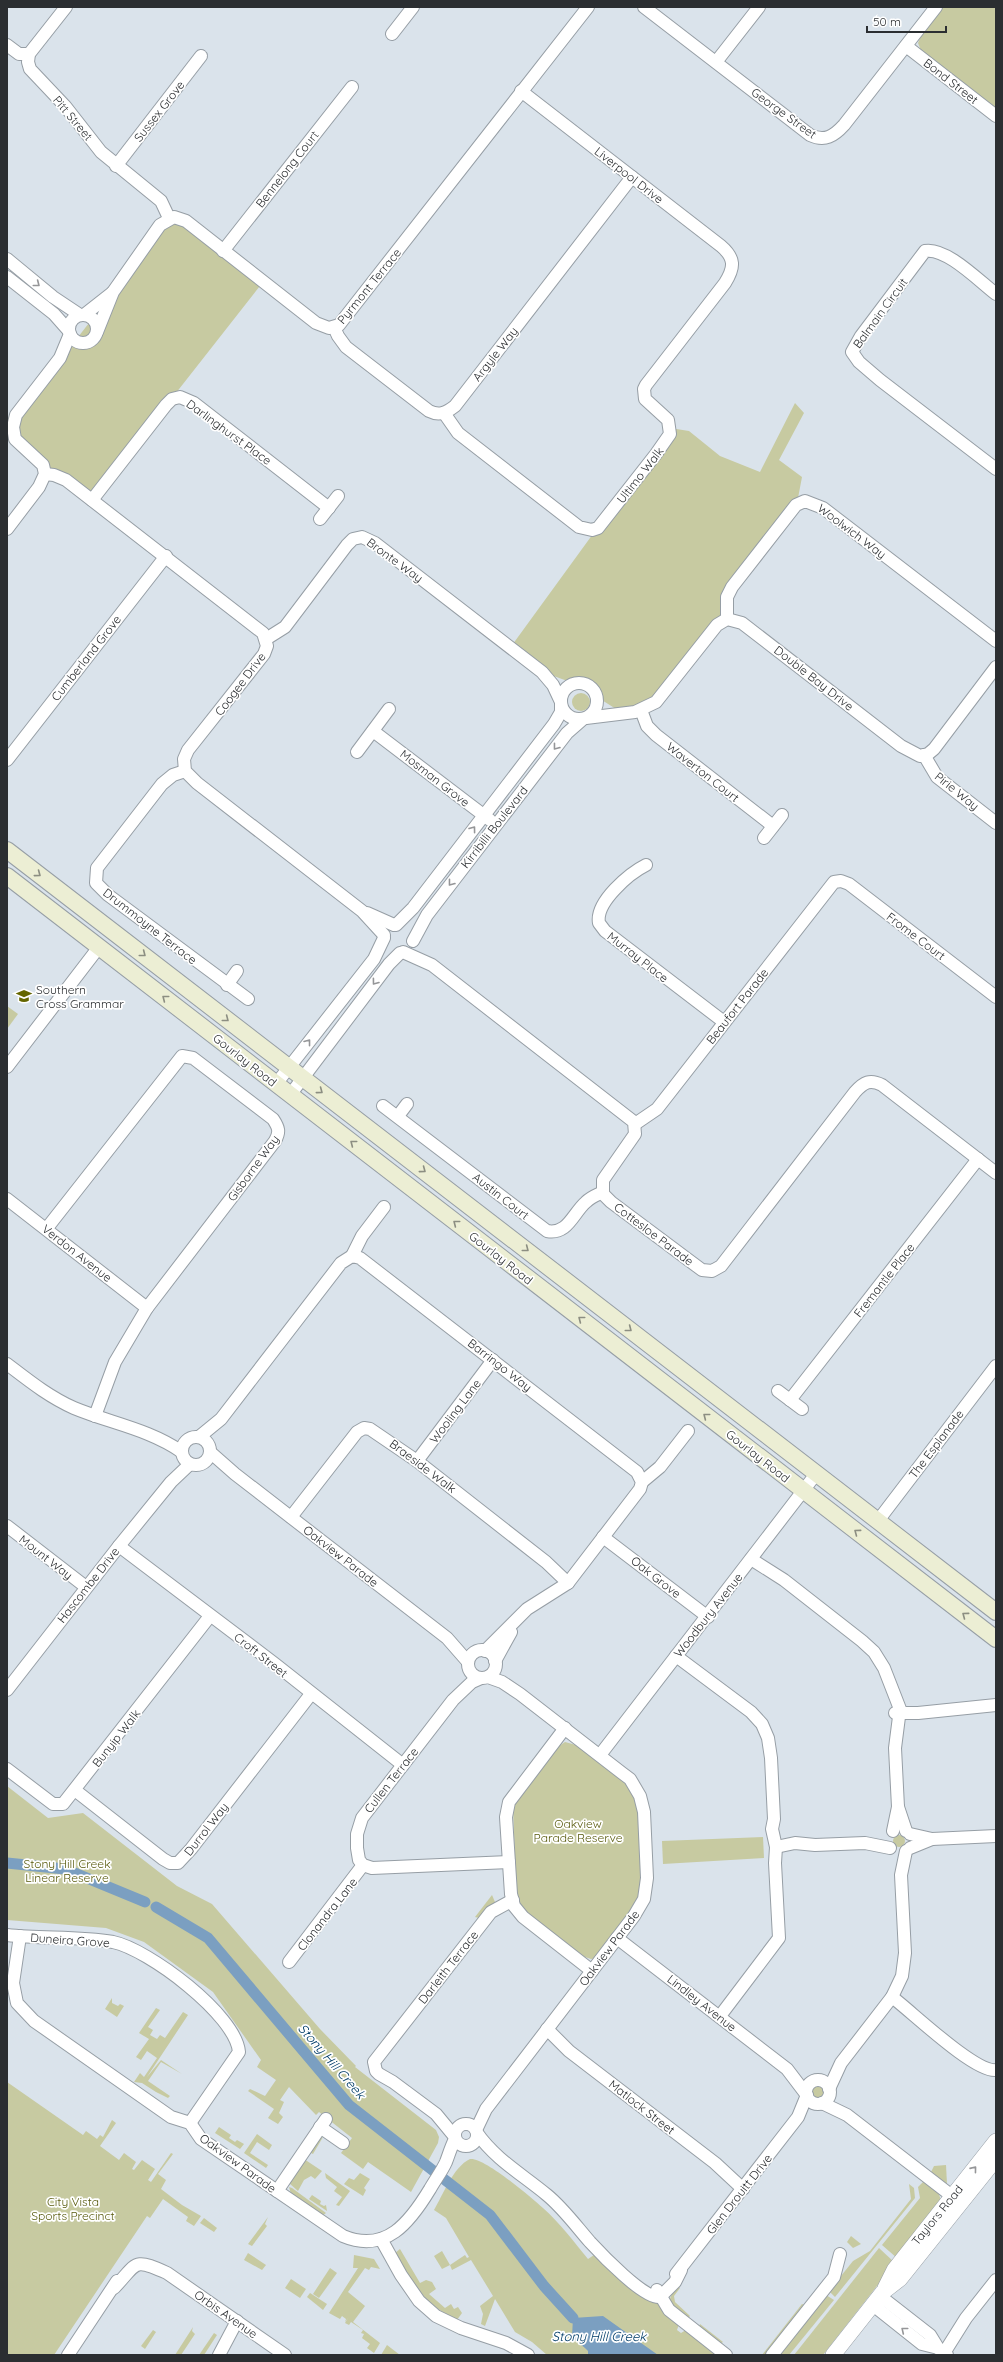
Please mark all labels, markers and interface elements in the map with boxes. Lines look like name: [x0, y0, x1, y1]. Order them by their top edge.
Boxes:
scale bar: [867, 8, 946, 34]
text: 50 m: [873, 14, 901, 29]
street label: Bond Street: [921, 55, 981, 107]
street label: Sussex Grove: [130, 77, 188, 145]
street label: George Street: [748, 84, 820, 142]
street label: Pitt Street: [50, 93, 96, 143]
street label: Bennelong Court: [252, 128, 322, 210]
street label: Liverpool Drive: [592, 143, 667, 207]
street label: Pyrmont Terrace: [334, 245, 404, 327]
street label: Balmain Circuit: [849, 275, 911, 351]
one-way arrow: [32, 280, 39, 287]
street label: Argyle Way: [469, 324, 521, 384]
street label: Darlinghurst Place: [183, 396, 275, 468]
street label: Ultimo Walk: [613, 444, 667, 506]
street label: Woolwich Way: [815, 500, 889, 562]
street label: Bronte Way: [364, 535, 426, 585]
street label: Cumberland Grove: [48, 612, 124, 704]
street label: Double Bay Drive: [771, 642, 857, 714]
street label: Coogee Drive: [211, 649, 269, 719]
street label: Waverton Court: [664, 739, 742, 805]
one-way arrow: [554, 743, 561, 750]
street label: Mosman Grove: [397, 746, 473, 810]
street label: Pirie Way: [932, 769, 982, 813]
street label: Kirribilli Boulevard: [457, 783, 531, 871]
one-way arrow: [468, 827, 475, 834]
one-way arrow: [34, 869, 41, 876]
one-way arrow: [449, 879, 456, 886]
street label: Drummoyne Terrace: [100, 885, 200, 967]
street label: Frome Court: [884, 909, 948, 963]
street label: Murray Place: [604, 928, 672, 986]
one-way arrow: [138, 949, 145, 956]
street label: Beaufort Parade: [703, 965, 771, 1047]
one-way arrow: [373, 978, 380, 985]
place label: Southern Cross Grammar: [36, 982, 124, 1011]
school or university icon: Southern Cross Grammar: [15, 987, 33, 1005]
one-way arrow: [162, 996, 169, 1003]
one-way arrow: [222, 1014, 229, 1021]
street label: Gourlay Road: [210, 1030, 280, 1090]
one-way arrow: [304, 1040, 311, 1047]
one-way arrow: [315, 1086, 322, 1093]
street label: Gisborne Way: [224, 1132, 282, 1204]
one-way arrow: [350, 1141, 357, 1148]
one-way arrow: [419, 1165, 426, 1173]
street label: Austin Court: [470, 1169, 532, 1223]
street label: Cottesloe Parade: [611, 1199, 697, 1269]
street label: Verdon Avenue: [39, 1221, 115, 1285]
one-way arrow: [453, 1221, 460, 1228]
street label: Gourlay Road: [466, 1228, 536, 1288]
street label: Fremantle Place: [850, 1240, 918, 1320]
one-way arrow: [521, 1244, 528, 1251]
one-way arrow: [578, 1317, 585, 1324]
one-way arrow: [624, 1324, 631, 1331]
street label: Barringo Way: [465, 1335, 535, 1395]
street label: Wooling Lane: [426, 1376, 484, 1446]
street label: The Esplanade: [905, 1407, 967, 1481]
one-way arrow: [703, 1414, 710, 1421]
street label: Gourlay Road: [723, 1426, 793, 1486]
street label: Braeside Walk: [387, 1436, 459, 1496]
street label: Oakview Parade: [301, 1522, 382, 1590]
one-way arrow: [855, 1530, 862, 1537]
street label: Mount Way: [16, 1531, 76, 1583]
street label: Hascombe Drive: [54, 1544, 122, 1626]
street label: Oak Grove: [628, 1553, 684, 1601]
street label: Woodbury Avenue: [670, 1570, 746, 1660]
one-way arrow: [962, 1612, 969, 1620]
street label: Croft Street: [231, 1629, 291, 1681]
street label: Bunyip Walk: [89, 1706, 143, 1770]
street label: Cullen Terrace: [361, 1744, 421, 1816]
street label: Durrol Way: [181, 1799, 231, 1859]
park label: Oakview Parade Reserve: [534, 1816, 623, 1845]
park label: Stony Hill Creek Linear Reserve: [23, 1856, 111, 1885]
street label: Clonandra Lane: [294, 1874, 360, 1954]
street label: Oakview Parade: [576, 1907, 643, 1989]
street label: Darleith Terrace: [415, 1927, 481, 2007]
street label: Duneira Grove: [30, 1930, 111, 1950]
street label: Lindley Avenue: [664, 1971, 740, 2035]
water label: Stony Hill Creek: [295, 2020, 370, 2103]
street label: Matlock Street: [606, 2077, 678, 2137]
street label: Oakview Parade: [197, 2130, 279, 2196]
street label: Glen Drouitt Drive: [703, 2151, 775, 2237]
one-way arrow: [970, 2166, 977, 2173]
street label: Taylors Road: [908, 2182, 966, 2248]
park label: City Vista Sports Precinct: [31, 2194, 115, 2223]
street label: Orbis Avenue: [192, 2287, 261, 2341]
one-way arrow: [902, 2327, 909, 2334]
water label: Stony Hill Creek: [552, 2328, 647, 2344]

